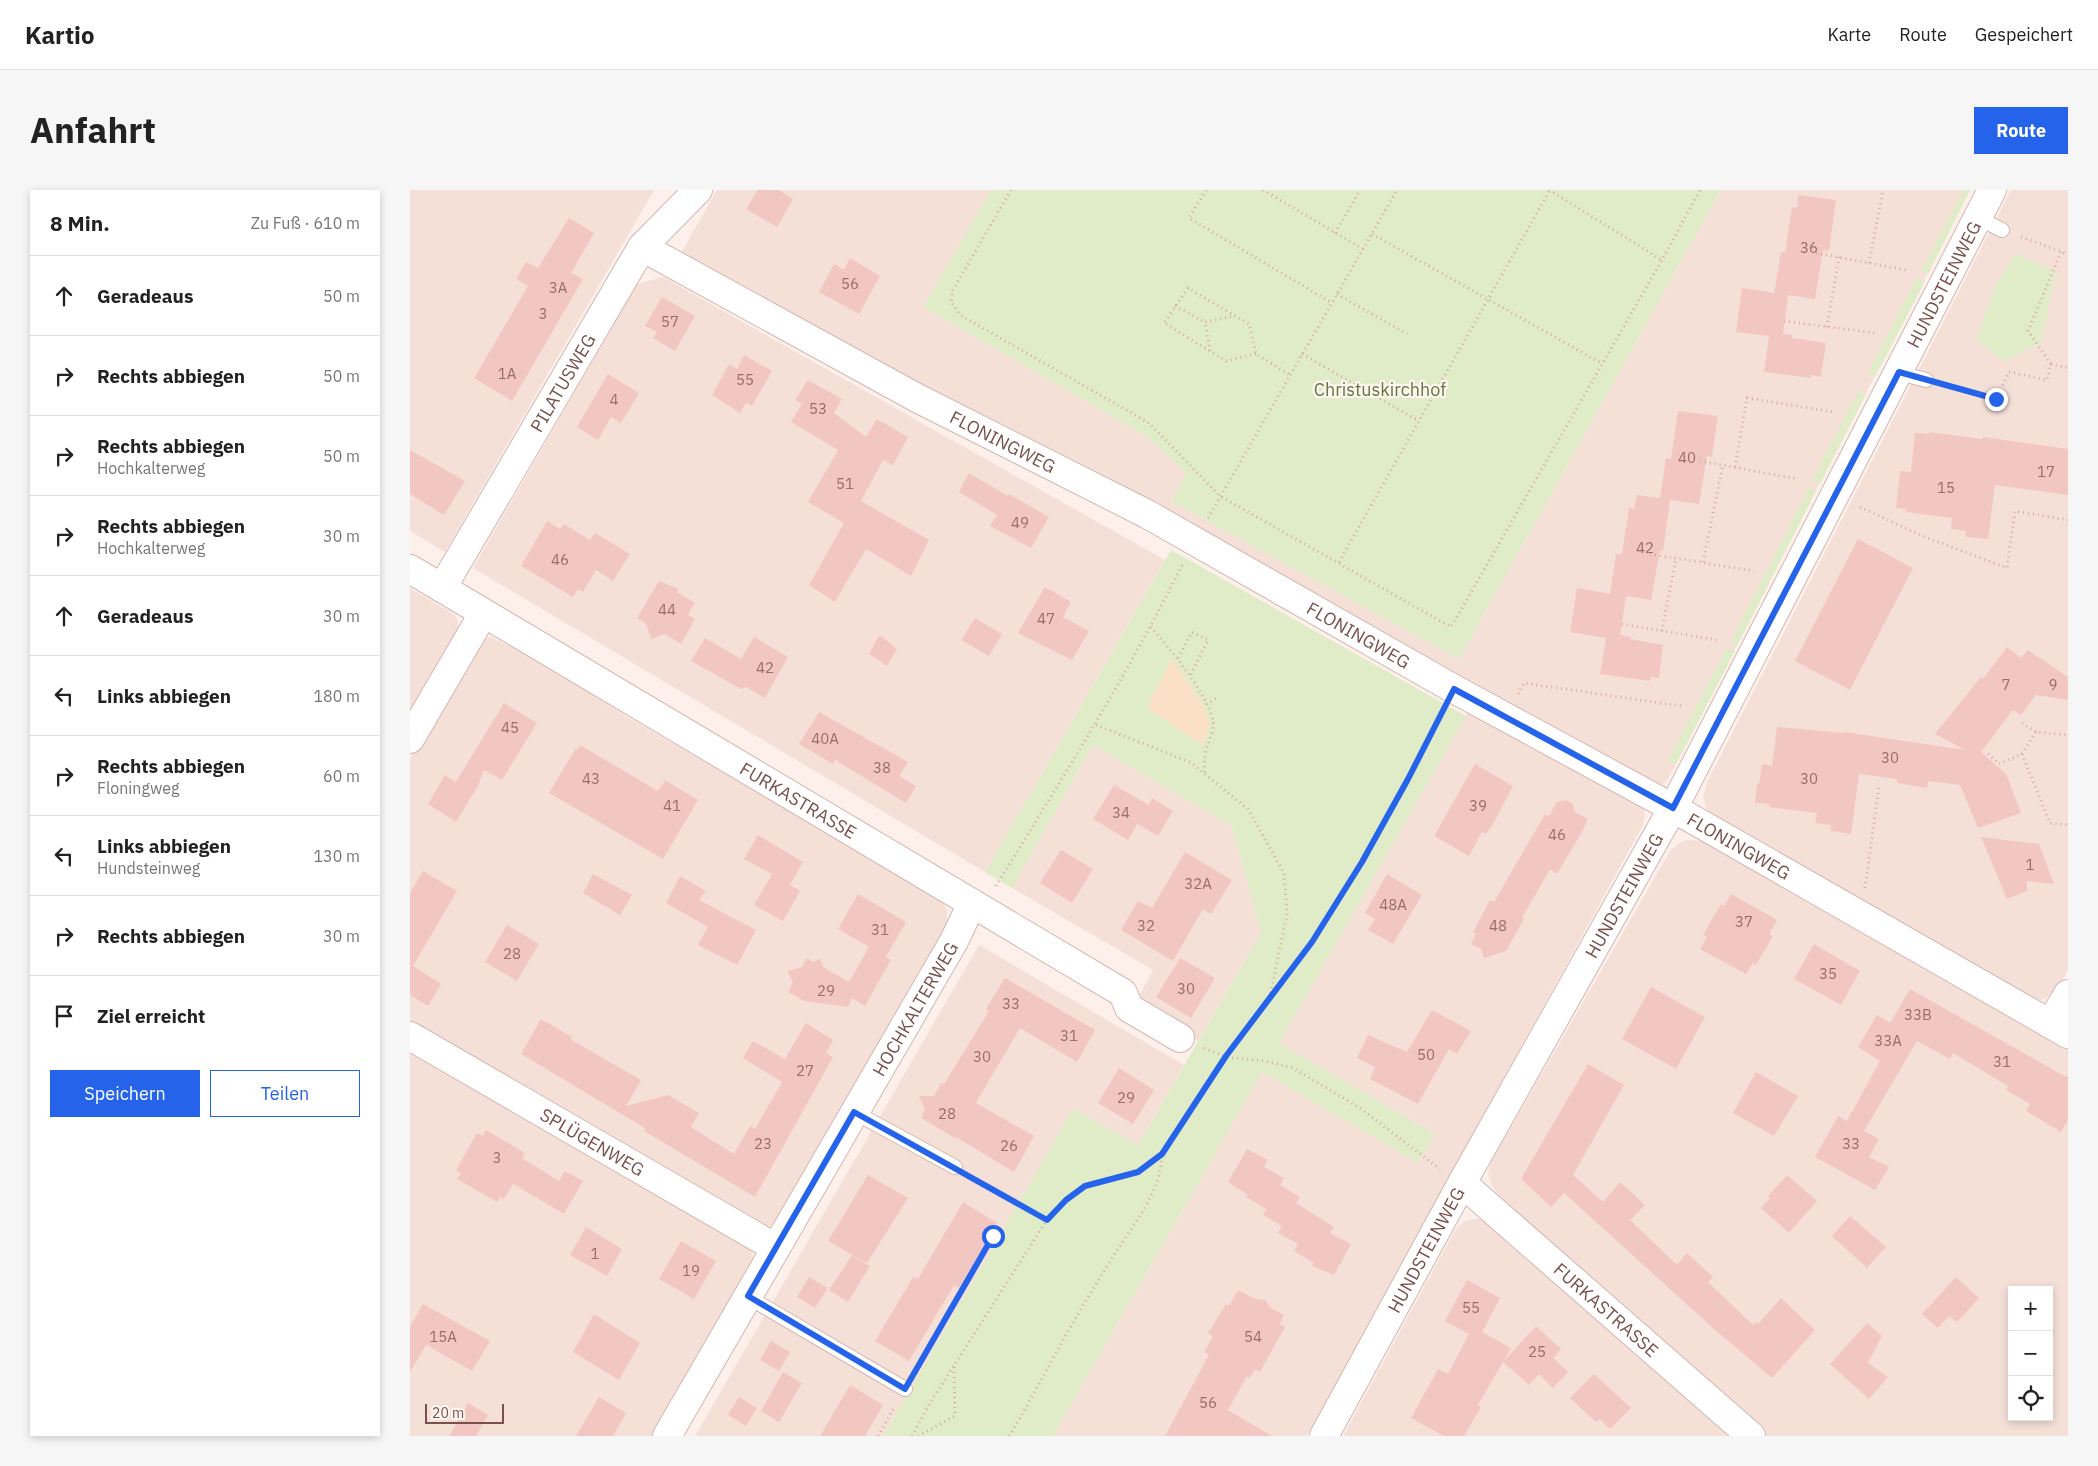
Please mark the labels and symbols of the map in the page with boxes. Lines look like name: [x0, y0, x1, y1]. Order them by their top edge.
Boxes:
street label: HUNDSTEINWEG: [1901, 217, 1986, 352]
house number: 36: [1800, 238, 1818, 257]
house number: 56: [841, 274, 859, 293]
house number: 3A: [549, 278, 568, 297]
house number: 3: [538, 304, 548, 323]
house number: 57: [661, 312, 679, 331]
street label: PILATUSWEG: [525, 329, 600, 436]
house number: 1A: [498, 364, 517, 383]
house number: 55: [736, 370, 754, 389]
park label: Christuskirchhof: [1314, 378, 1446, 401]
route end: [1985, 388, 2008, 411]
house number: 4: [609, 390, 619, 409]
house number: 53: [809, 399, 827, 418]
street label: FLONINGWEG: [946, 405, 1060, 478]
house number: 40: [1678, 448, 1696, 467]
house number: 17: [2037, 462, 2055, 481]
house number: 51: [836, 474, 854, 493]
house number: 15: [1937, 478, 1955, 497]
house number: 49: [1011, 513, 1029, 532]
house number: 42: [1636, 538, 1654, 557]
house number: 46: [551, 550, 569, 569]
street label: FLONINGWEG: [1303, 596, 1415, 673]
house number: 44: [658, 600, 676, 619]
house number: 47: [1037, 609, 1055, 628]
house number: 42: [756, 658, 774, 677]
house number: 7: [2001, 675, 2011, 694]
house number: 9: [2048, 675, 2058, 694]
house number: 45: [501, 718, 519, 737]
house number: 40A: [811, 729, 839, 748]
house number: 30: [1881, 748, 1899, 767]
street label: FURKASTRASSE: [736, 757, 861, 844]
house number: 38: [873, 758, 891, 777]
house number: 43: [582, 769, 600, 788]
house number: 30: [1800, 769, 1818, 788]
house number: 41: [663, 796, 681, 815]
house number: 39: [1469, 796, 1487, 815]
house number: 34: [1112, 803, 1130, 822]
street label: FLONINGWEG: [1683, 807, 1795, 884]
house number: 46: [1548, 825, 1566, 844]
street label: HUNDSTEINWEG: [1579, 829, 1668, 962]
house number: 1: [2025, 855, 2035, 874]
house number: 32A: [1184, 874, 1212, 893]
house number: 48A: [1379, 895, 1407, 914]
house number: 37: [1735, 912, 1753, 931]
house number: 32: [1137, 916, 1155, 935]
house number: 48: [1489, 916, 1507, 935]
house number: 31: [871, 920, 889, 939]
street label: HOCHKALTERWEG: [867, 937, 963, 1080]
house number: 28: [503, 944, 521, 963]
house number: 35: [1819, 964, 1837, 983]
house number: 30: [1177, 979, 1195, 998]
house number: 29: [817, 981, 835, 1000]
house number: 33: [1002, 994, 1020, 1013]
house number: 33B: [1904, 1005, 1932, 1024]
house number: 31: [1060, 1026, 1078, 1045]
house number: 33A: [1874, 1031, 1902, 1050]
house number: 50: [1417, 1045, 1435, 1064]
house number: 30: [973, 1047, 991, 1066]
house number: 31: [1993, 1052, 2011, 1071]
house number: 27: [796, 1061, 814, 1080]
house number: 29: [1117, 1088, 1135, 1107]
street label: SPLÜGENWEG: [536, 1103, 649, 1181]
house number: 28: [938, 1104, 956, 1123]
house number: 23: [754, 1134, 772, 1153]
house number: 33: [1842, 1134, 1860, 1153]
house number: 26: [1000, 1136, 1018, 1155]
house number: 3: [492, 1148, 502, 1167]
street label: HUNDSTEINWEG: [1382, 1183, 1469, 1317]
route start: [982, 1225, 1005, 1248]
house number: 1: [590, 1244, 600, 1263]
street label: FURKASTRASSE: [1549, 1257, 1664, 1361]
house number: 19: [682, 1261, 700, 1280]
house number: 55: [1462, 1298, 1480, 1317]
house number: 15A: [429, 1327, 457, 1346]
house number: 54: [1244, 1327, 1262, 1346]
house number: 25: [1528, 1342, 1546, 1361]
house number: 56: [1199, 1393, 1217, 1412]
scale bar: [425, 1401, 504, 1424]

